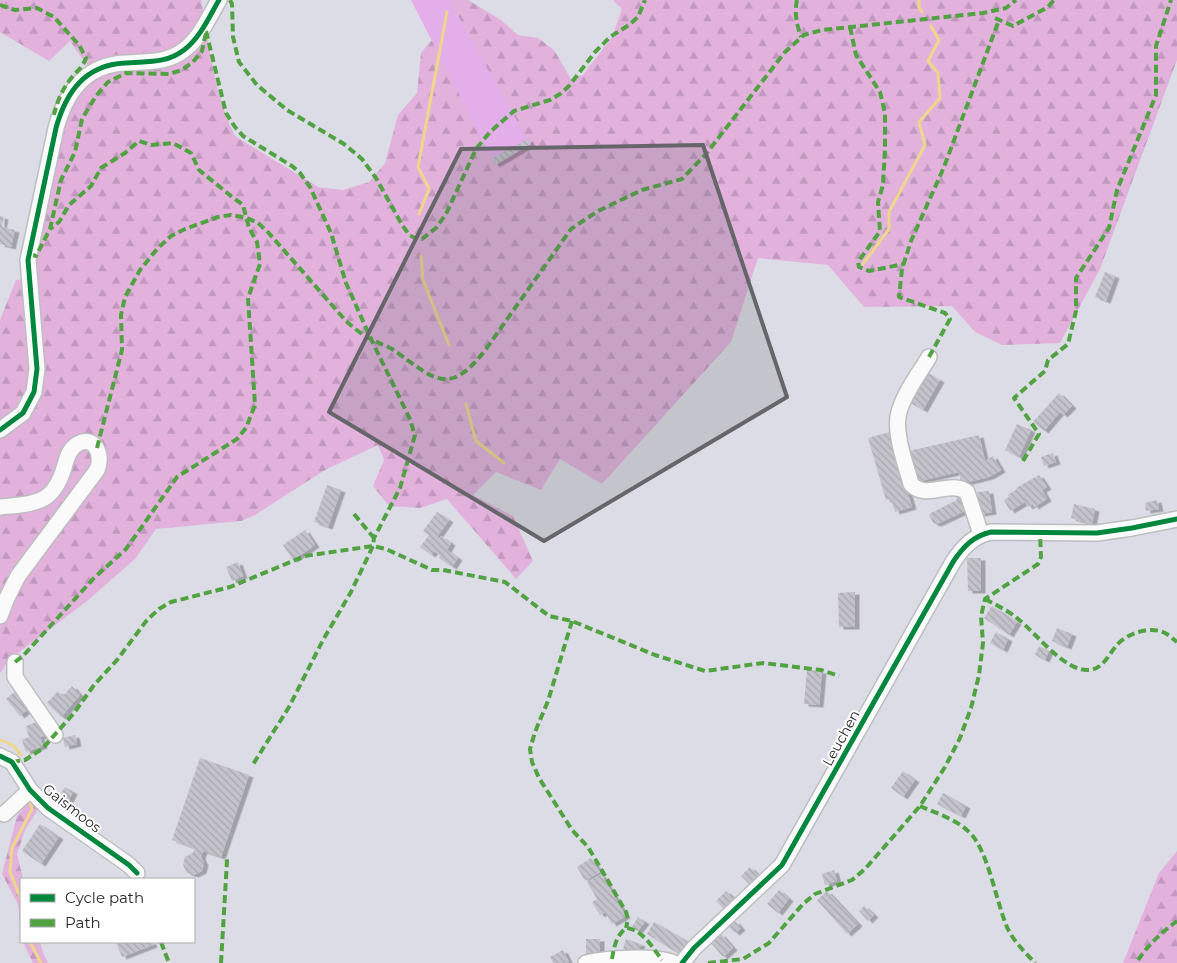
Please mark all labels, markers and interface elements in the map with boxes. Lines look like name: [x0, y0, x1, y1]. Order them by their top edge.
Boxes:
street label: Leuchen: [818, 707, 864, 769]
street label: Gaismoos: [39, 780, 105, 836]
legend: [20, 878, 195, 943]
text: Cycle path: [65, 888, 144, 907]
text: Path: [65, 913, 101, 932]

